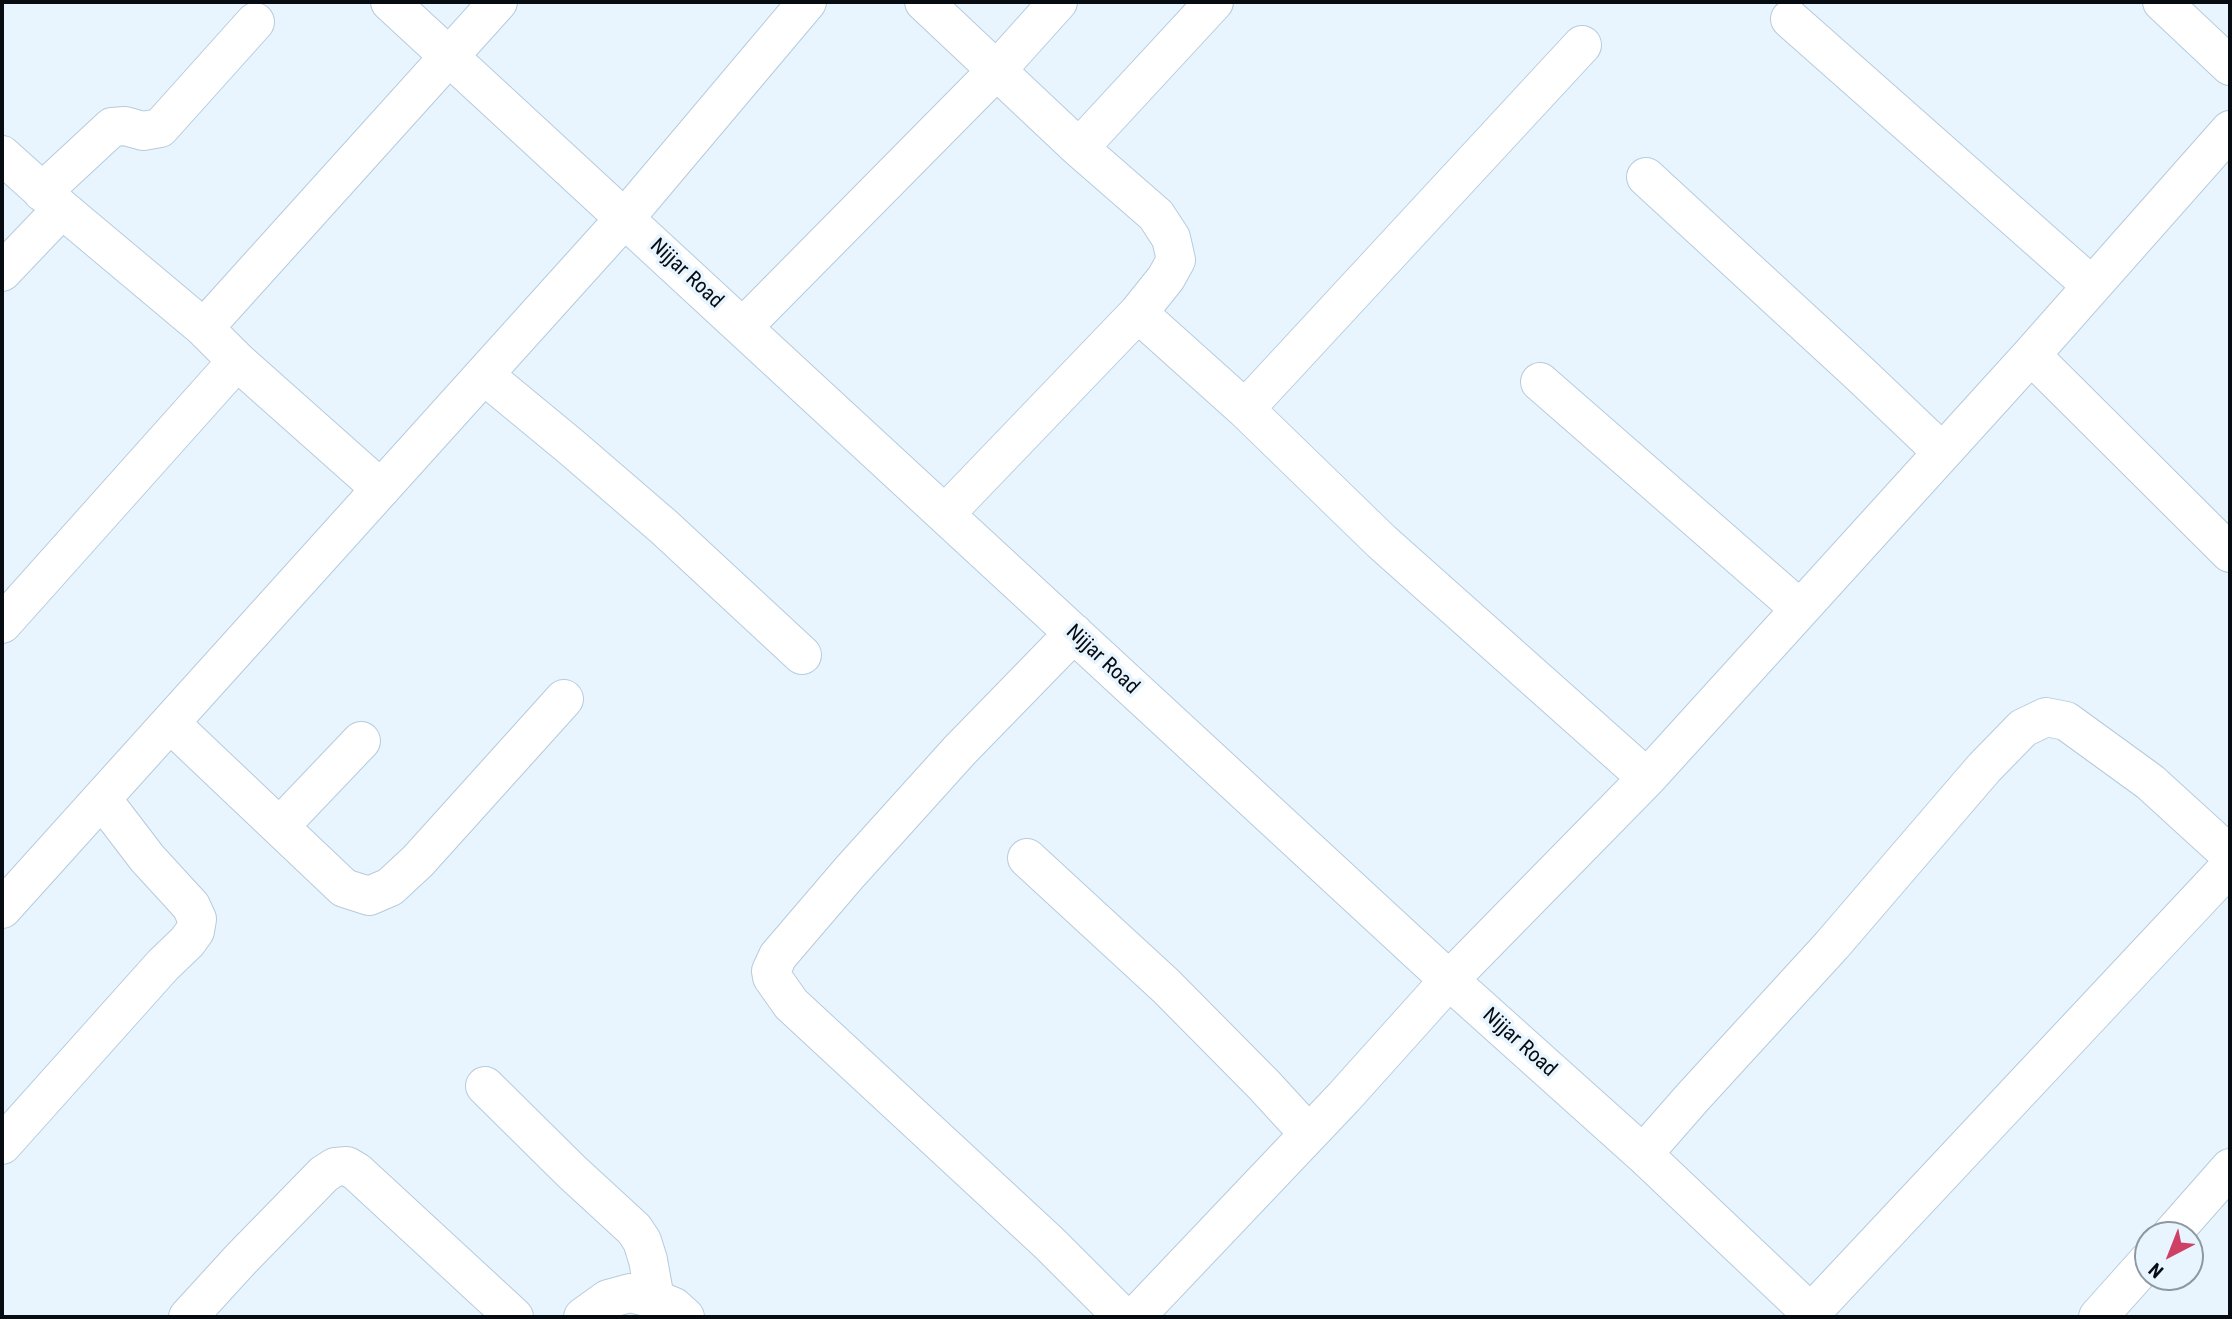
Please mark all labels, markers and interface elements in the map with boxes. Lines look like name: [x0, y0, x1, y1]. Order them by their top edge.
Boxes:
street label: Nijjar Road: [644, 234, 728, 314]
street label: Nijjar Road: [1060, 620, 1144, 700]
street label: Nijjar Road: [1477, 1003, 1561, 1083]
north arrow: [2134, 1221, 2204, 1291]
text: N: [2144, 1258, 2168, 1283]

